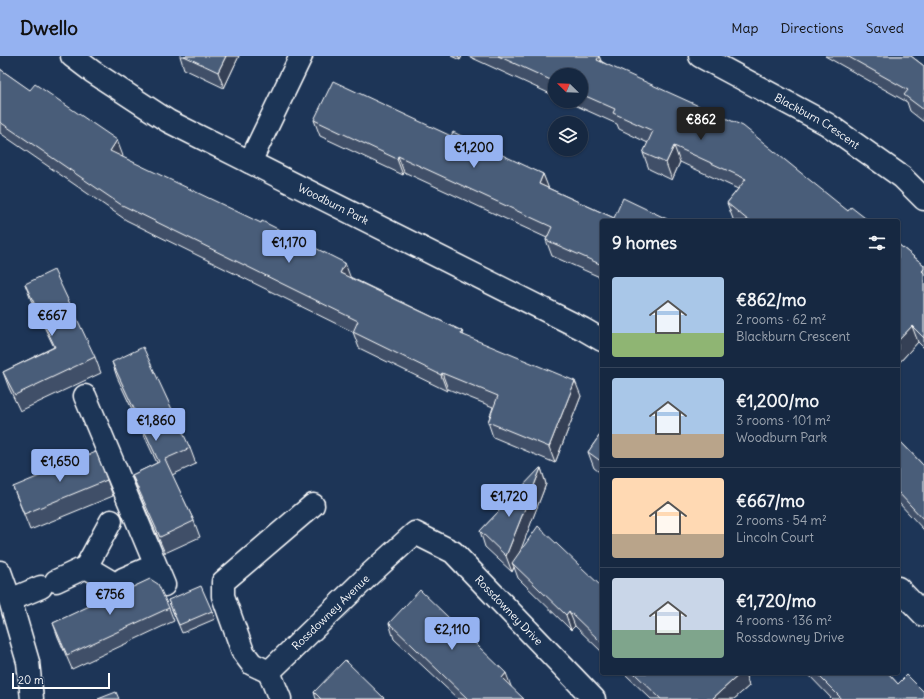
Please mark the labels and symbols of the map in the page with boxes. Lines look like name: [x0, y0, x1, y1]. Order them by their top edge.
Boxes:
north arrow: [548, 68, 588, 108]
street label: Blackburn Crescent: [772, 90, 863, 152]
pin: €862: [677, 107, 725, 141]
pin: €1,200: [441, 135, 507, 169]
street label: Woodburn Park: [296, 180, 371, 228]
pin: €1,170: [256, 230, 322, 264]
pin: €667: [28, 303, 76, 337]
pin: €1,860: [123, 408, 189, 442]
pin: €1,650: [27, 449, 93, 483]
pin: €1,720: [476, 484, 542, 518]
street label: Rossdowney Avenue: [289, 571, 372, 653]
street label: Rossdowney Drive: [472, 572, 546, 648]
pin: €756: [86, 582, 134, 616]
pin: €2,110: [419, 617, 485, 651]
scale bar: [12, 671, 110, 690]

